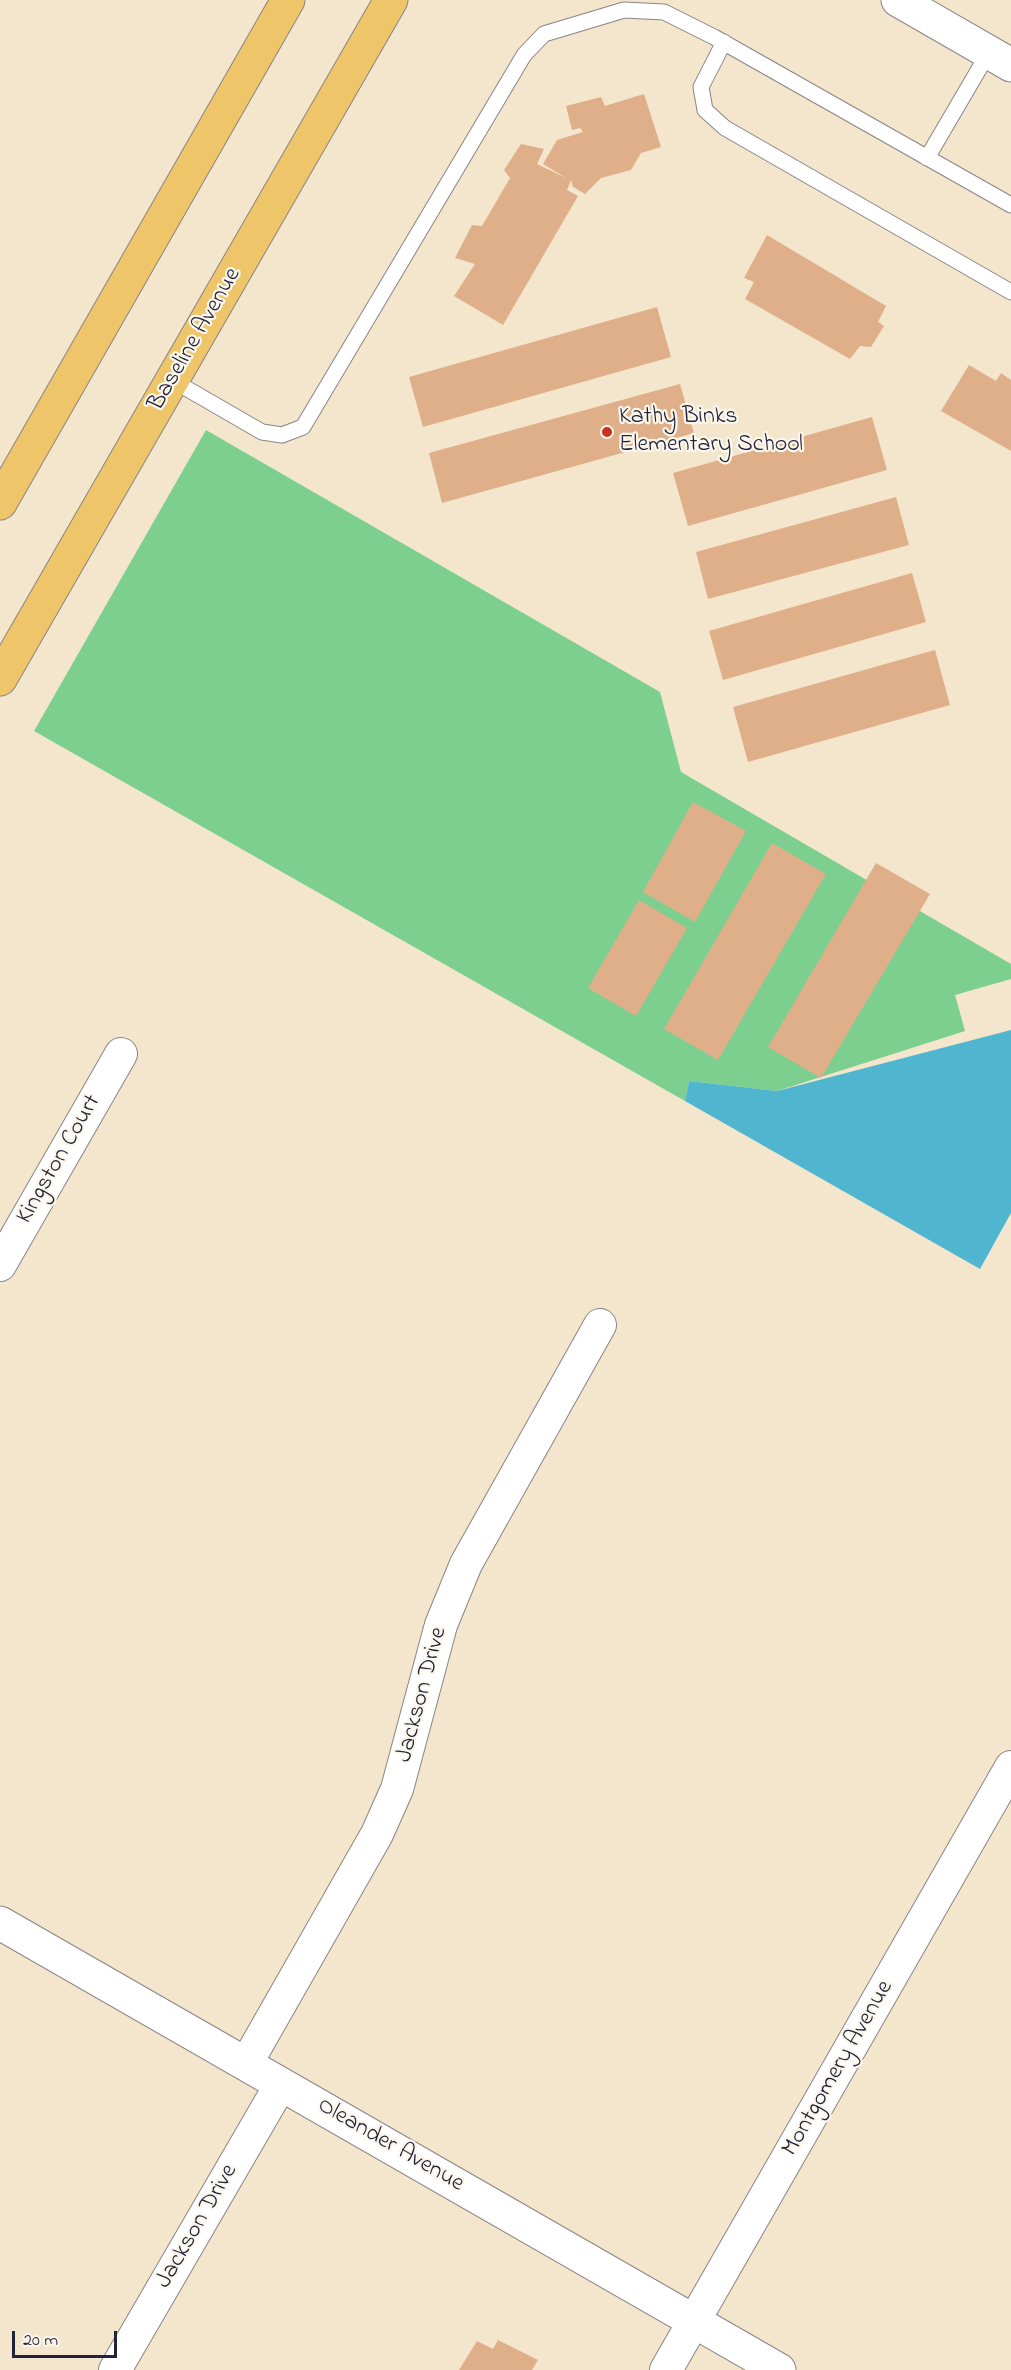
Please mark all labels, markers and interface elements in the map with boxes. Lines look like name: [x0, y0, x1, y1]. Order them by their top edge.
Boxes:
street label: Baseline Avenue: [143, 263, 249, 417]
place label: Kathy Binks Elementary School: [619, 404, 803, 460]
marker: Kathy Binks Elementary School: [600, 425, 614, 439]
street label: Kingston Court: [12, 1090, 108, 1230]
street label: Jackson Drive: [391, 1624, 455, 1766]
street label: Montgomery Avenue: [777, 1976, 901, 2162]
street label: Oleander Avenue: [311, 2092, 469, 2200]
street label: Jackson Drive: [151, 2160, 245, 2294]
scale bar: [15, 2319, 120, 2357]
text: 20 m: [23, 2328, 58, 2354]

